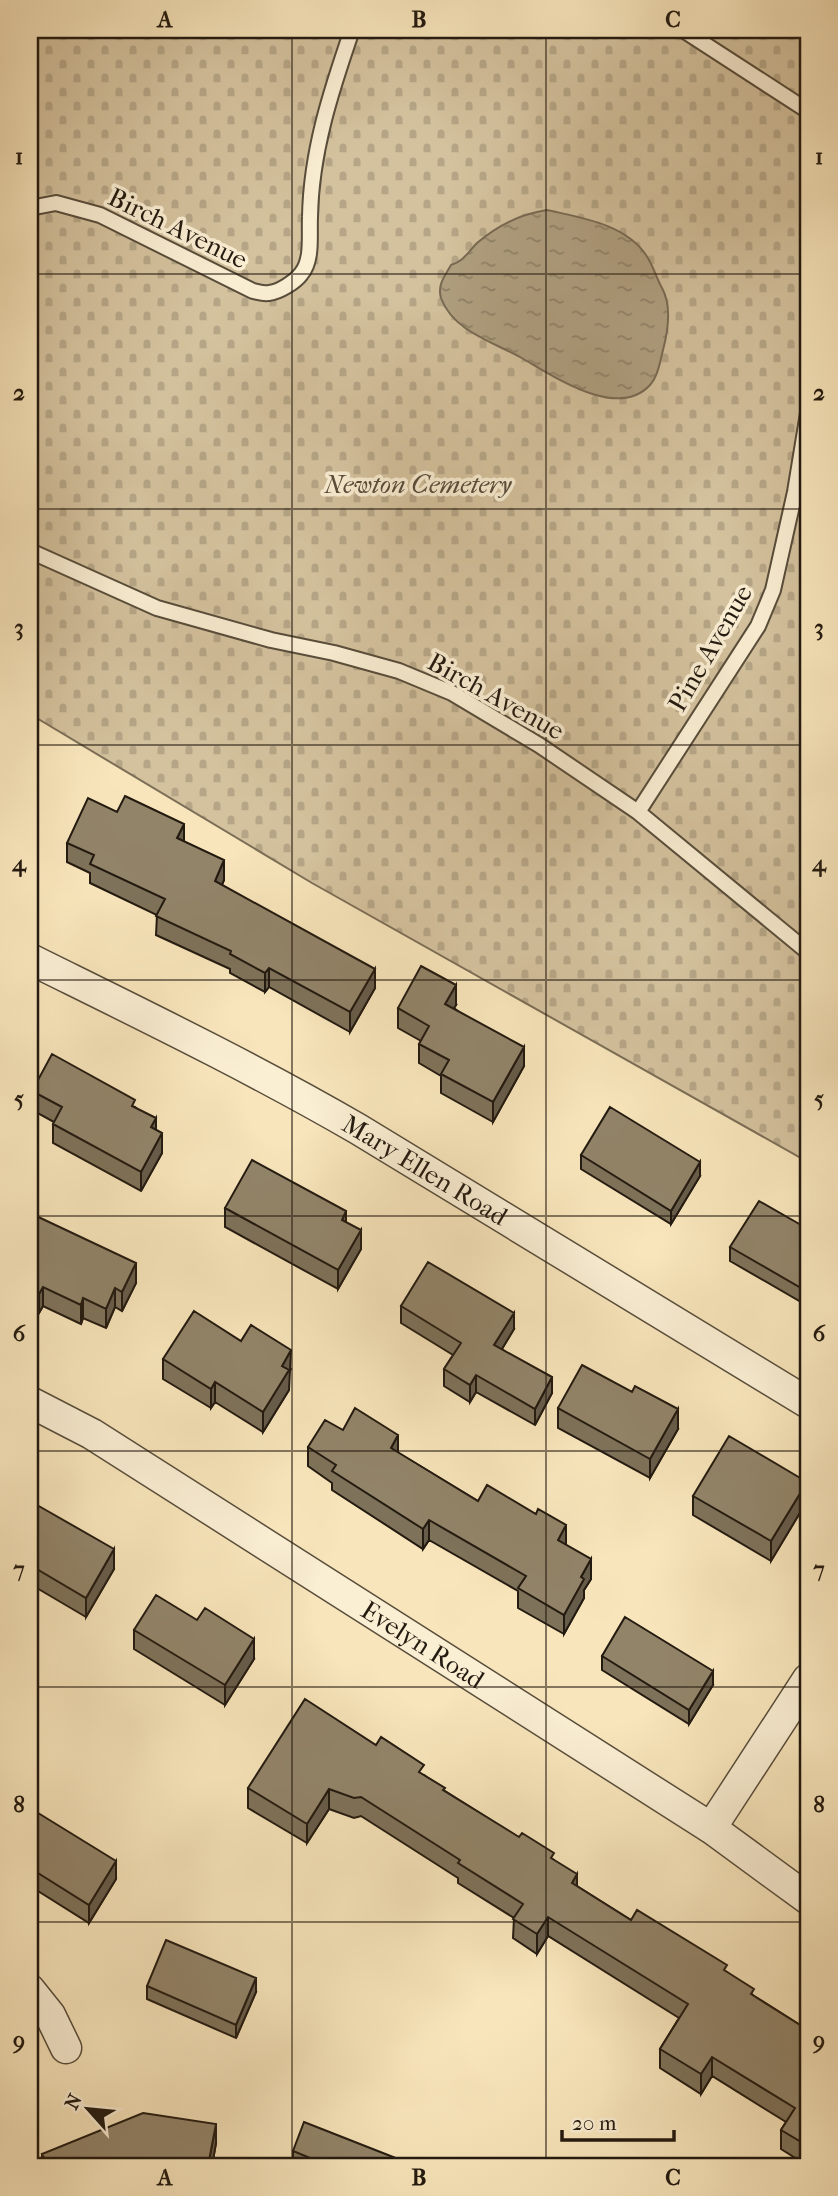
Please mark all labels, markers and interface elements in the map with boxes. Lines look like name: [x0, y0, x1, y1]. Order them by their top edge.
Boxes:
text: A: [156, 6, 174, 33]
text: B: [412, 6, 427, 33]
text: C: [665, 6, 681, 33]
text: 1: [15, 143, 23, 170]
text: 1: [815, 143, 823, 170]
street label: Birch Avenue: [103, 181, 253, 276]
text: 2: [13, 379, 25, 406]
text: 2: [813, 379, 825, 406]
park label: Newton Cemetery: [324, 469, 513, 500]
street label: Pine Avenue: [662, 579, 759, 717]
text: 3: [14, 614, 24, 641]
text: 3: [814, 614, 824, 641]
street label: Birch Avenue: [422, 646, 569, 747]
text: 4: [11, 850, 27, 877]
text: 4: [811, 850, 827, 877]
text: 5: [14, 1085, 24, 1112]
text: 5: [814, 1085, 824, 1112]
street label: Mary Ellen Road: [337, 1108, 514, 1233]
text: 6: [13, 1320, 26, 1347]
text: 6: [813, 1320, 826, 1347]
text: 7: [12, 1556, 25, 1583]
text: 7: [812, 1556, 825, 1583]
street label: Evelyn Road: [355, 1594, 491, 1696]
text: 8: [13, 1791, 25, 1818]
text: 8: [813, 1791, 825, 1818]
text: 9: [12, 2027, 25, 2054]
text: 9: [812, 2027, 825, 2054]
north arrow: [52, 2074, 122, 2144]
text: N: [61, 2090, 87, 2113]
scale bar: [562, 2098, 674, 2142]
text: 20 m: [572, 2111, 617, 2135]
text: A: [156, 2164, 174, 2191]
text: B: [412, 2164, 427, 2191]
text: C: [665, 2164, 681, 2191]

